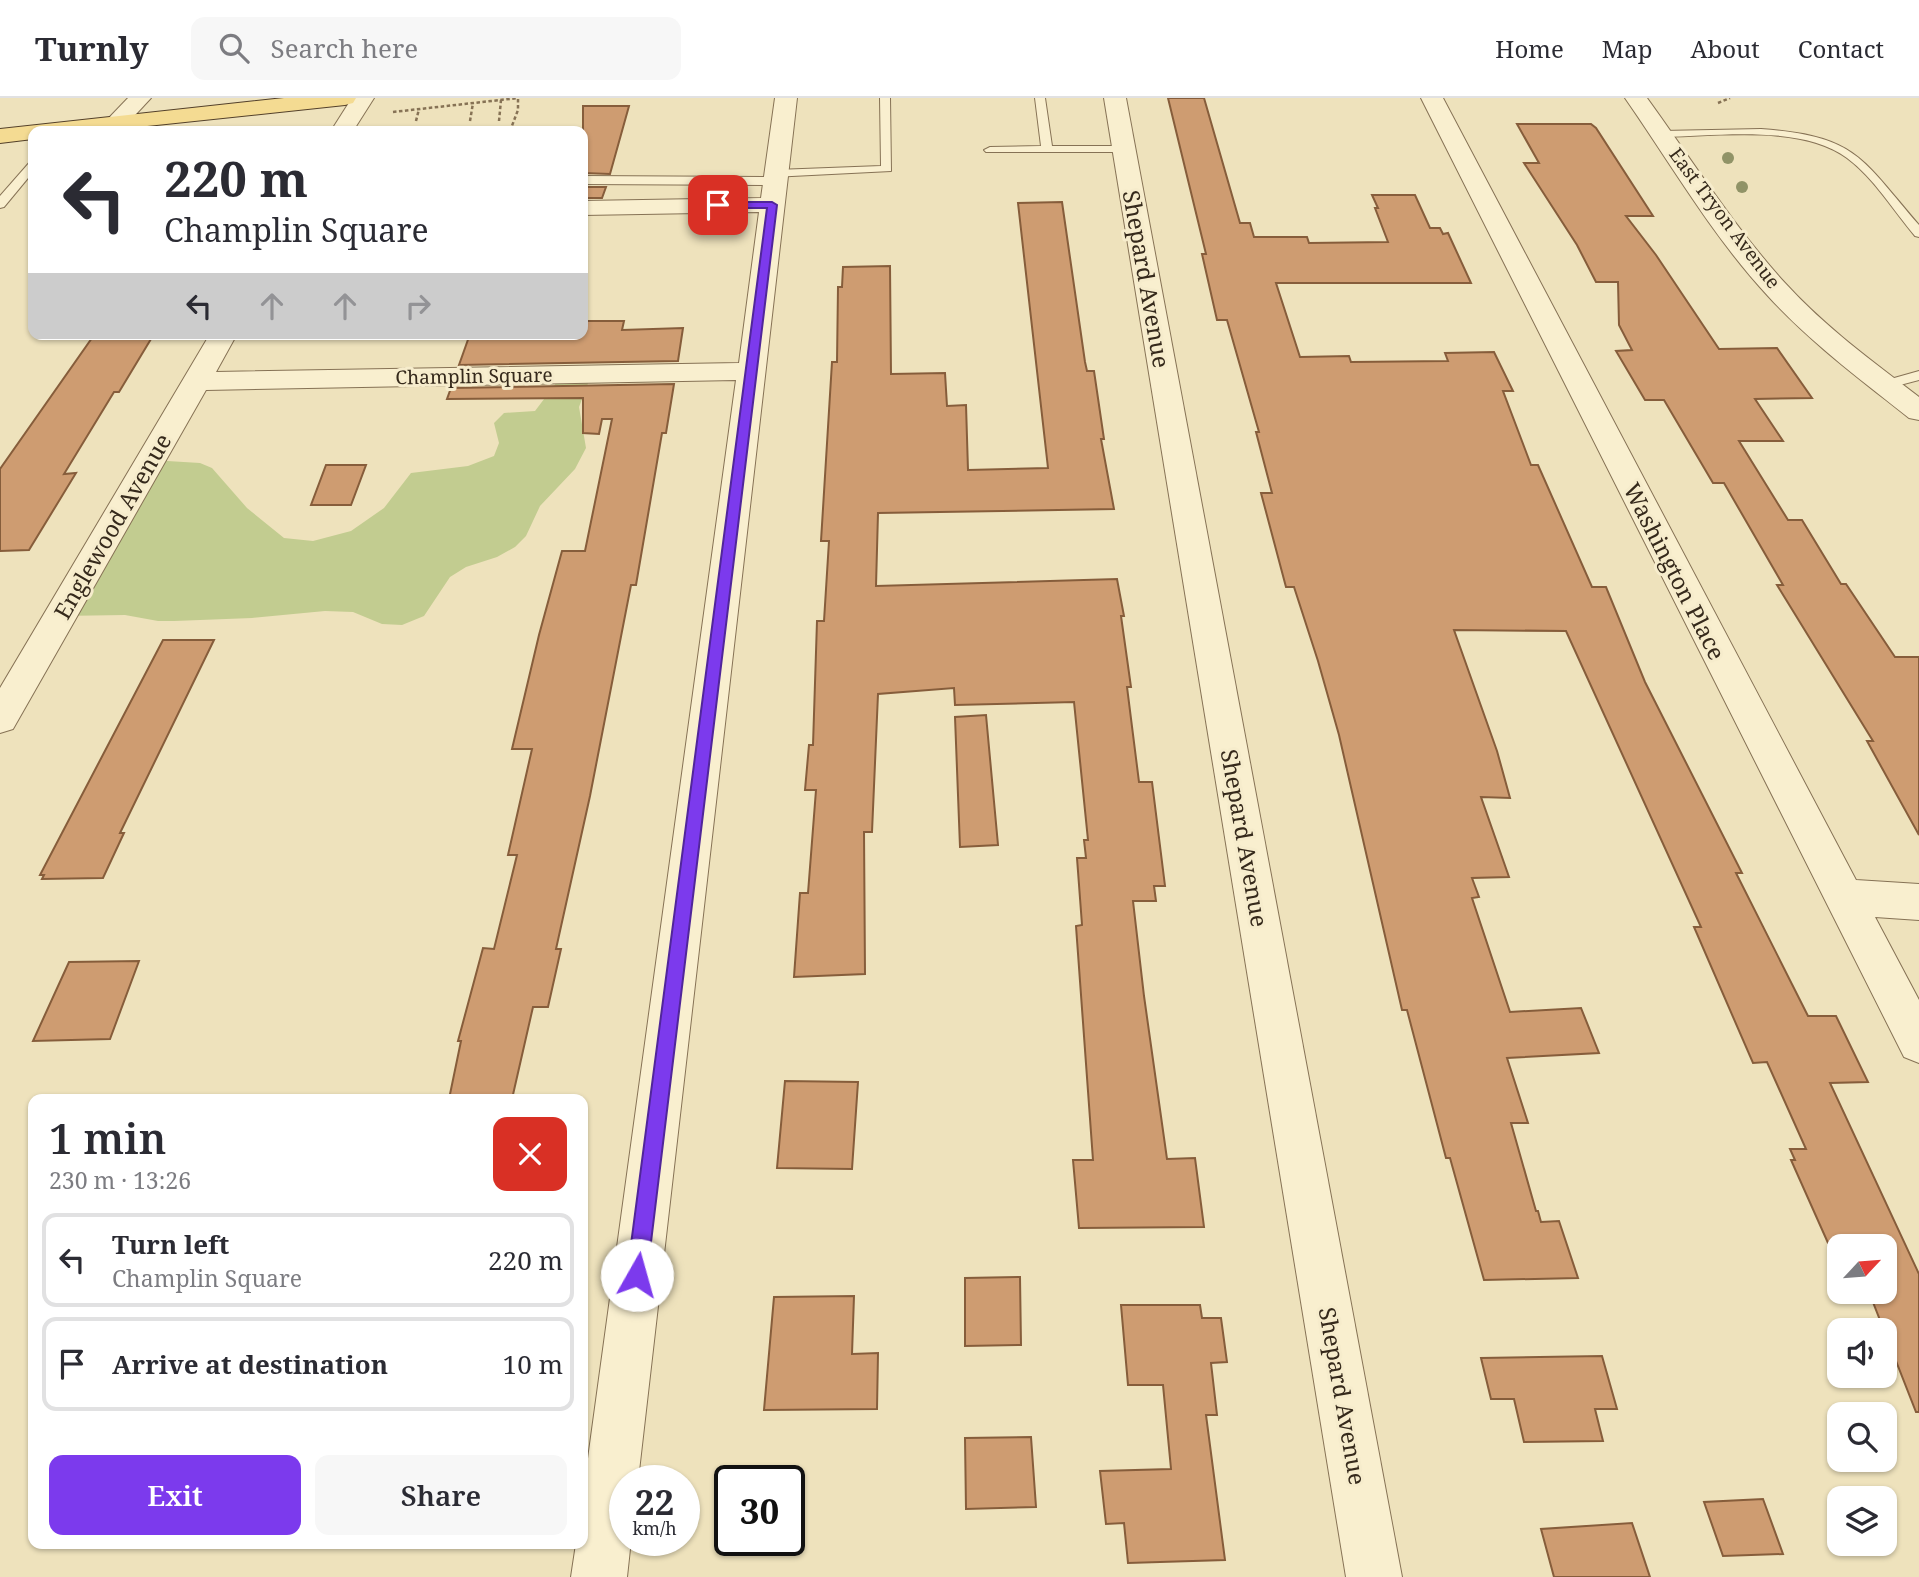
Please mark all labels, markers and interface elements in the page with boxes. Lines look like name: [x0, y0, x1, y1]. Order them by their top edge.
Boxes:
search box: [191, 17, 681, 80]
text: Turnly: [35, 26, 149, 71]
icon: search: [215, 29, 253, 67]
text: Search here: [271, 30, 418, 66]
text: Home: [1495, 32, 1564, 65]
text: Map: [1602, 32, 1653, 65]
text: About: [1691, 32, 1760, 65]
text: Contact: [1798, 32, 1884, 65]
street label: East Tryon Avenue: [1663, 142, 1787, 294]
text: 220 m: [164, 145, 308, 211]
icon: left: [49, 154, 140, 245]
pin: [688, 175, 748, 235]
icon: arrive: [699, 186, 737, 224]
street label: Shepard Avenue: [1116, 188, 1178, 370]
text: Champlin Square: [164, 208, 429, 251]
icon: left: [180, 287, 218, 325]
icon: ahead: [253, 287, 291, 325]
icon: ahead: [326, 287, 364, 325]
icon: right: [399, 287, 437, 325]
street label: Champlin Square: [395, 362, 553, 390]
street label: Englewood Avenue: [46, 427, 178, 625]
street label: Washington Place: [1617, 477, 1733, 665]
street label: Shepard Avenue: [1214, 747, 1276, 929]
text: 1 min: [49, 1109, 166, 1166]
button: close: [493, 1117, 567, 1191]
text: 230 m · 13:26: [49, 1164, 191, 1196]
text: Turn left: [112, 1226, 229, 1262]
north arrow: [1827, 1234, 1897, 1304]
map controls: [1827, 1234, 1897, 1556]
position arrow: [600, 1238, 674, 1312]
icon: left: [53, 1241, 91, 1279]
text: 220 m: [488, 1242, 563, 1278]
text: Champlin Square: [112, 1262, 302, 1294]
street label: Shepard Avenue: [1312, 1305, 1374, 1487]
button: sound: [1827, 1318, 1897, 1388]
icon: arrive: [53, 1345, 91, 1383]
text: Arrive at destination: [112, 1346, 388, 1382]
text: 10 m: [503, 1346, 563, 1382]
button: search: [1827, 1402, 1897, 1472]
button: Exit: [49, 1455, 301, 1535]
button: Share: [315, 1455, 567, 1535]
speed limit sign: 30: [714, 1465, 805, 1556]
text: 22: [635, 1478, 674, 1525]
button: layers: [1827, 1486, 1897, 1556]
text: km/h: [632, 1516, 677, 1540]

